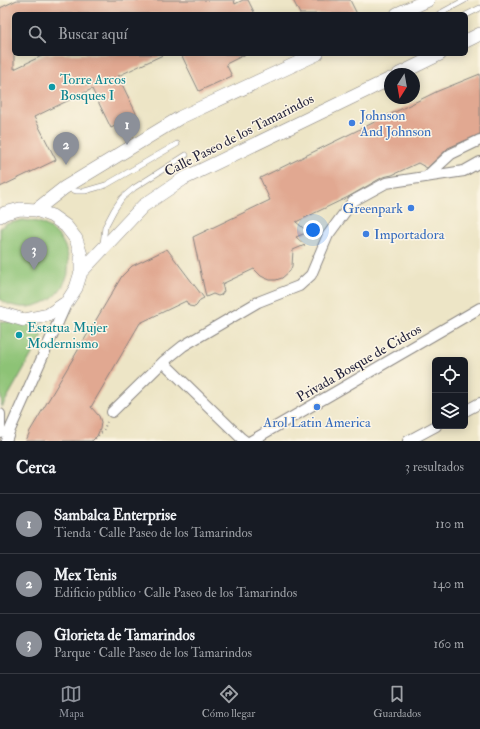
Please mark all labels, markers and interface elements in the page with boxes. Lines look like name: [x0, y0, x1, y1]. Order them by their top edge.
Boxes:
search box: [12, 12, 468, 56]
icon: search: [26, 23, 48, 45]
text: Buscar aquí: [58, 25, 127, 44]
north arrow: [384, 68, 420, 104]
place label: Torre Arcos Bosques I: [60, 71, 126, 104]
marker: Torre Arcos Bosques I: [47, 82, 57, 92]
street label: Calle Paseo de los Tamarindos: [162, 90, 317, 180]
place label: Johnson And Johnson: [359, 107, 431, 140]
pin: 1: [114, 112, 140, 145]
marker: Johnson And Johnson: [347, 118, 357, 128]
pin: 2: [53, 132, 79, 165]
place label: Greenpark: [342, 200, 403, 218]
marker: Greenpark: [406, 203, 416, 213]
your location: [303, 220, 323, 240]
place label: Importadora: [374, 226, 445, 244]
marker: Importadora: [361, 229, 371, 239]
pin: 3: [21, 237, 47, 270]
place label: Estatua Mujer Modernismo: [27, 319, 108, 352]
street label: Privada Bosque de Cidros: [294, 320, 425, 406]
marker: Estatua Mujer Modernismo: [14, 330, 24, 340]
map controls: [432, 357, 468, 429]
button: locate: [432, 357, 468, 393]
button: layers: [432, 393, 468, 429]
marker: Arol Latin America: [312, 402, 322, 412]
place label: Arol Latin America: [262, 414, 371, 431]
text: Cerca: [16, 457, 56, 478]
text: 3 resultados: [405, 459, 464, 475]
text: Sambalca Enterprise: [54, 506, 176, 525]
text: 1: [27, 516, 31, 532]
text: 110 m: [435, 516, 464, 532]
text: Tienda · Calle Paseo de los Tamarindos: [54, 525, 252, 541]
text: Mex Tenis: [54, 566, 117, 585]
text: 2: [26, 576, 32, 592]
text: 140 m: [433, 576, 464, 592]
text: Edificio público · Calle Paseo de los Tamarindos: [54, 585, 297, 601]
text: Glorieta de Tamarindos: [54, 626, 195, 645]
text: 3: [27, 636, 32, 652]
text: 160 m: [433, 636, 464, 652]
text: Parque · Calle Paseo de los Tamarindos: [54, 645, 252, 661]
tab: Mapa: [59, 683, 84, 720]
tab: Cómo llegar: [202, 683, 255, 720]
tab: Guardados: [373, 683, 421, 720]

